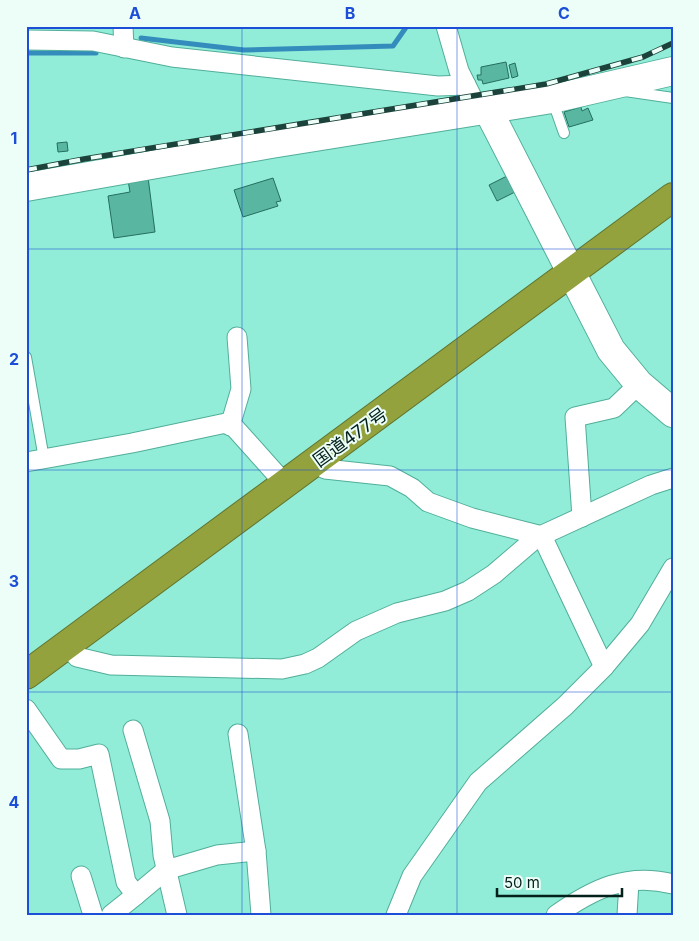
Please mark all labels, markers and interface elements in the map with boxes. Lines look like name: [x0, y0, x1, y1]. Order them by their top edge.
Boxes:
text: A: [129, 3, 141, 23]
text: B: [345, 3, 355, 23]
text: C: [558, 3, 570, 23]
text: 1: [11, 128, 17, 148]
text: 2: [9, 349, 19, 369]
street label: 国道477号: [309, 403, 391, 471]
text: 3: [9, 571, 19, 591]
text: 4: [9, 792, 20, 812]
scale bar: [497, 866, 622, 898]
text: 50 m: [504, 873, 540, 892]

